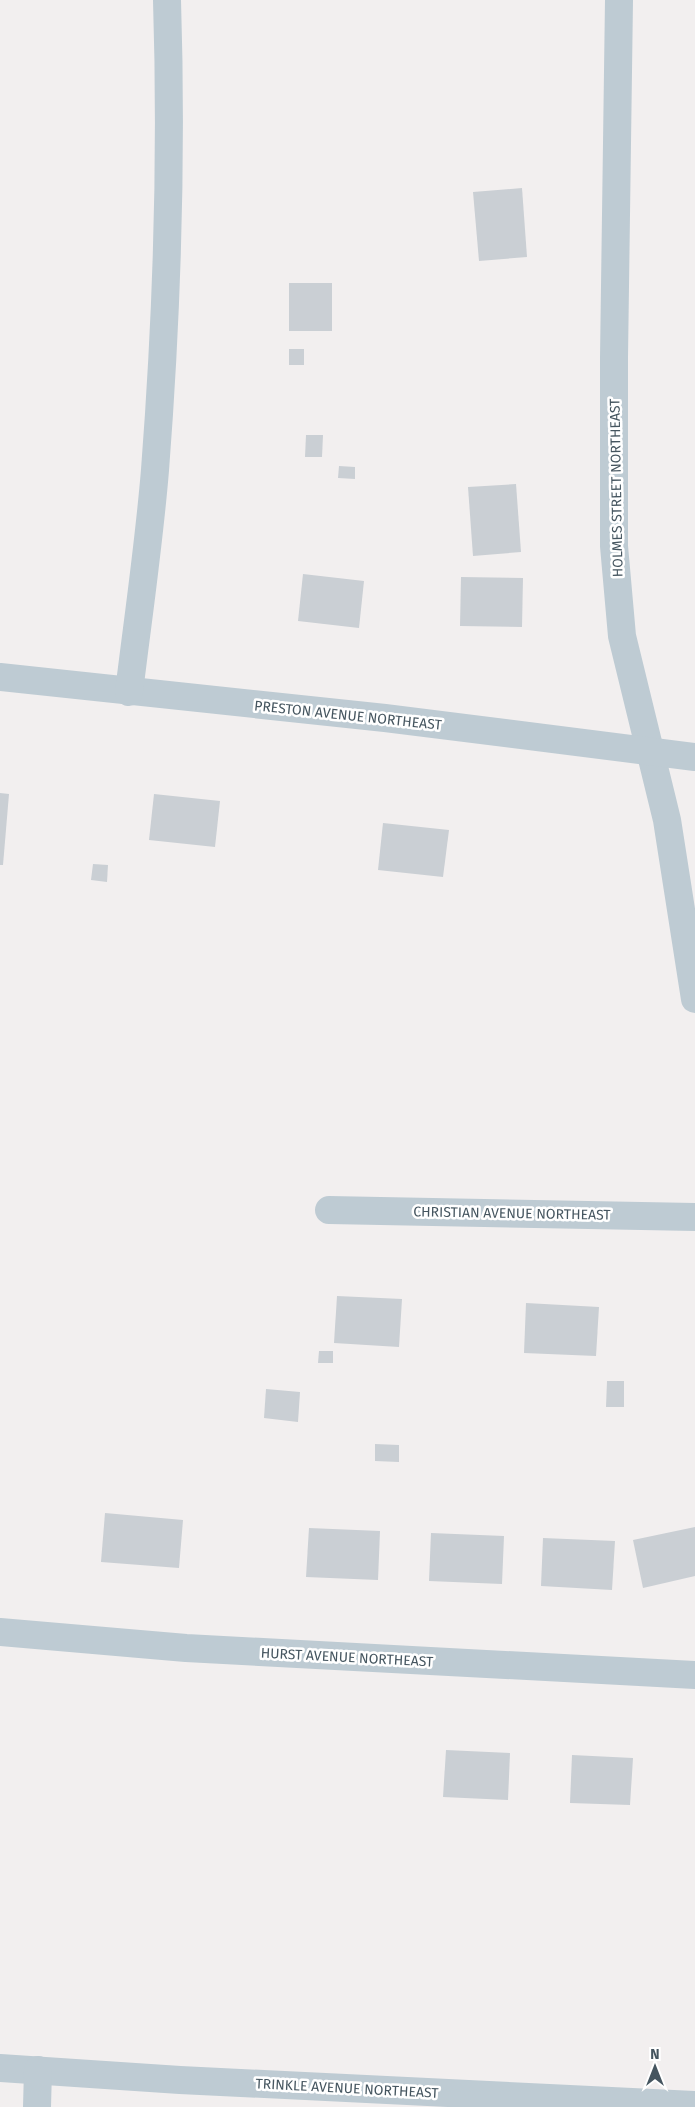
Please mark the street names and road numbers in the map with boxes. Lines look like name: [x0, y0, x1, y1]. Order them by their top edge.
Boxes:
street label: HOLMES STREET NORTHEAST: [606, 398, 627, 578]
street label: PRESTON AVENUE NORTHEAST: [253, 697, 443, 734]
street label: CHRISTIAN AVENUE NORTHEAST: [413, 1203, 612, 1224]
street label: HURST AVENUE NORTHEAST: [260, 1644, 434, 1671]
street label: TRINKLE AVENUE NORTHEAST: [255, 2075, 440, 2102]

